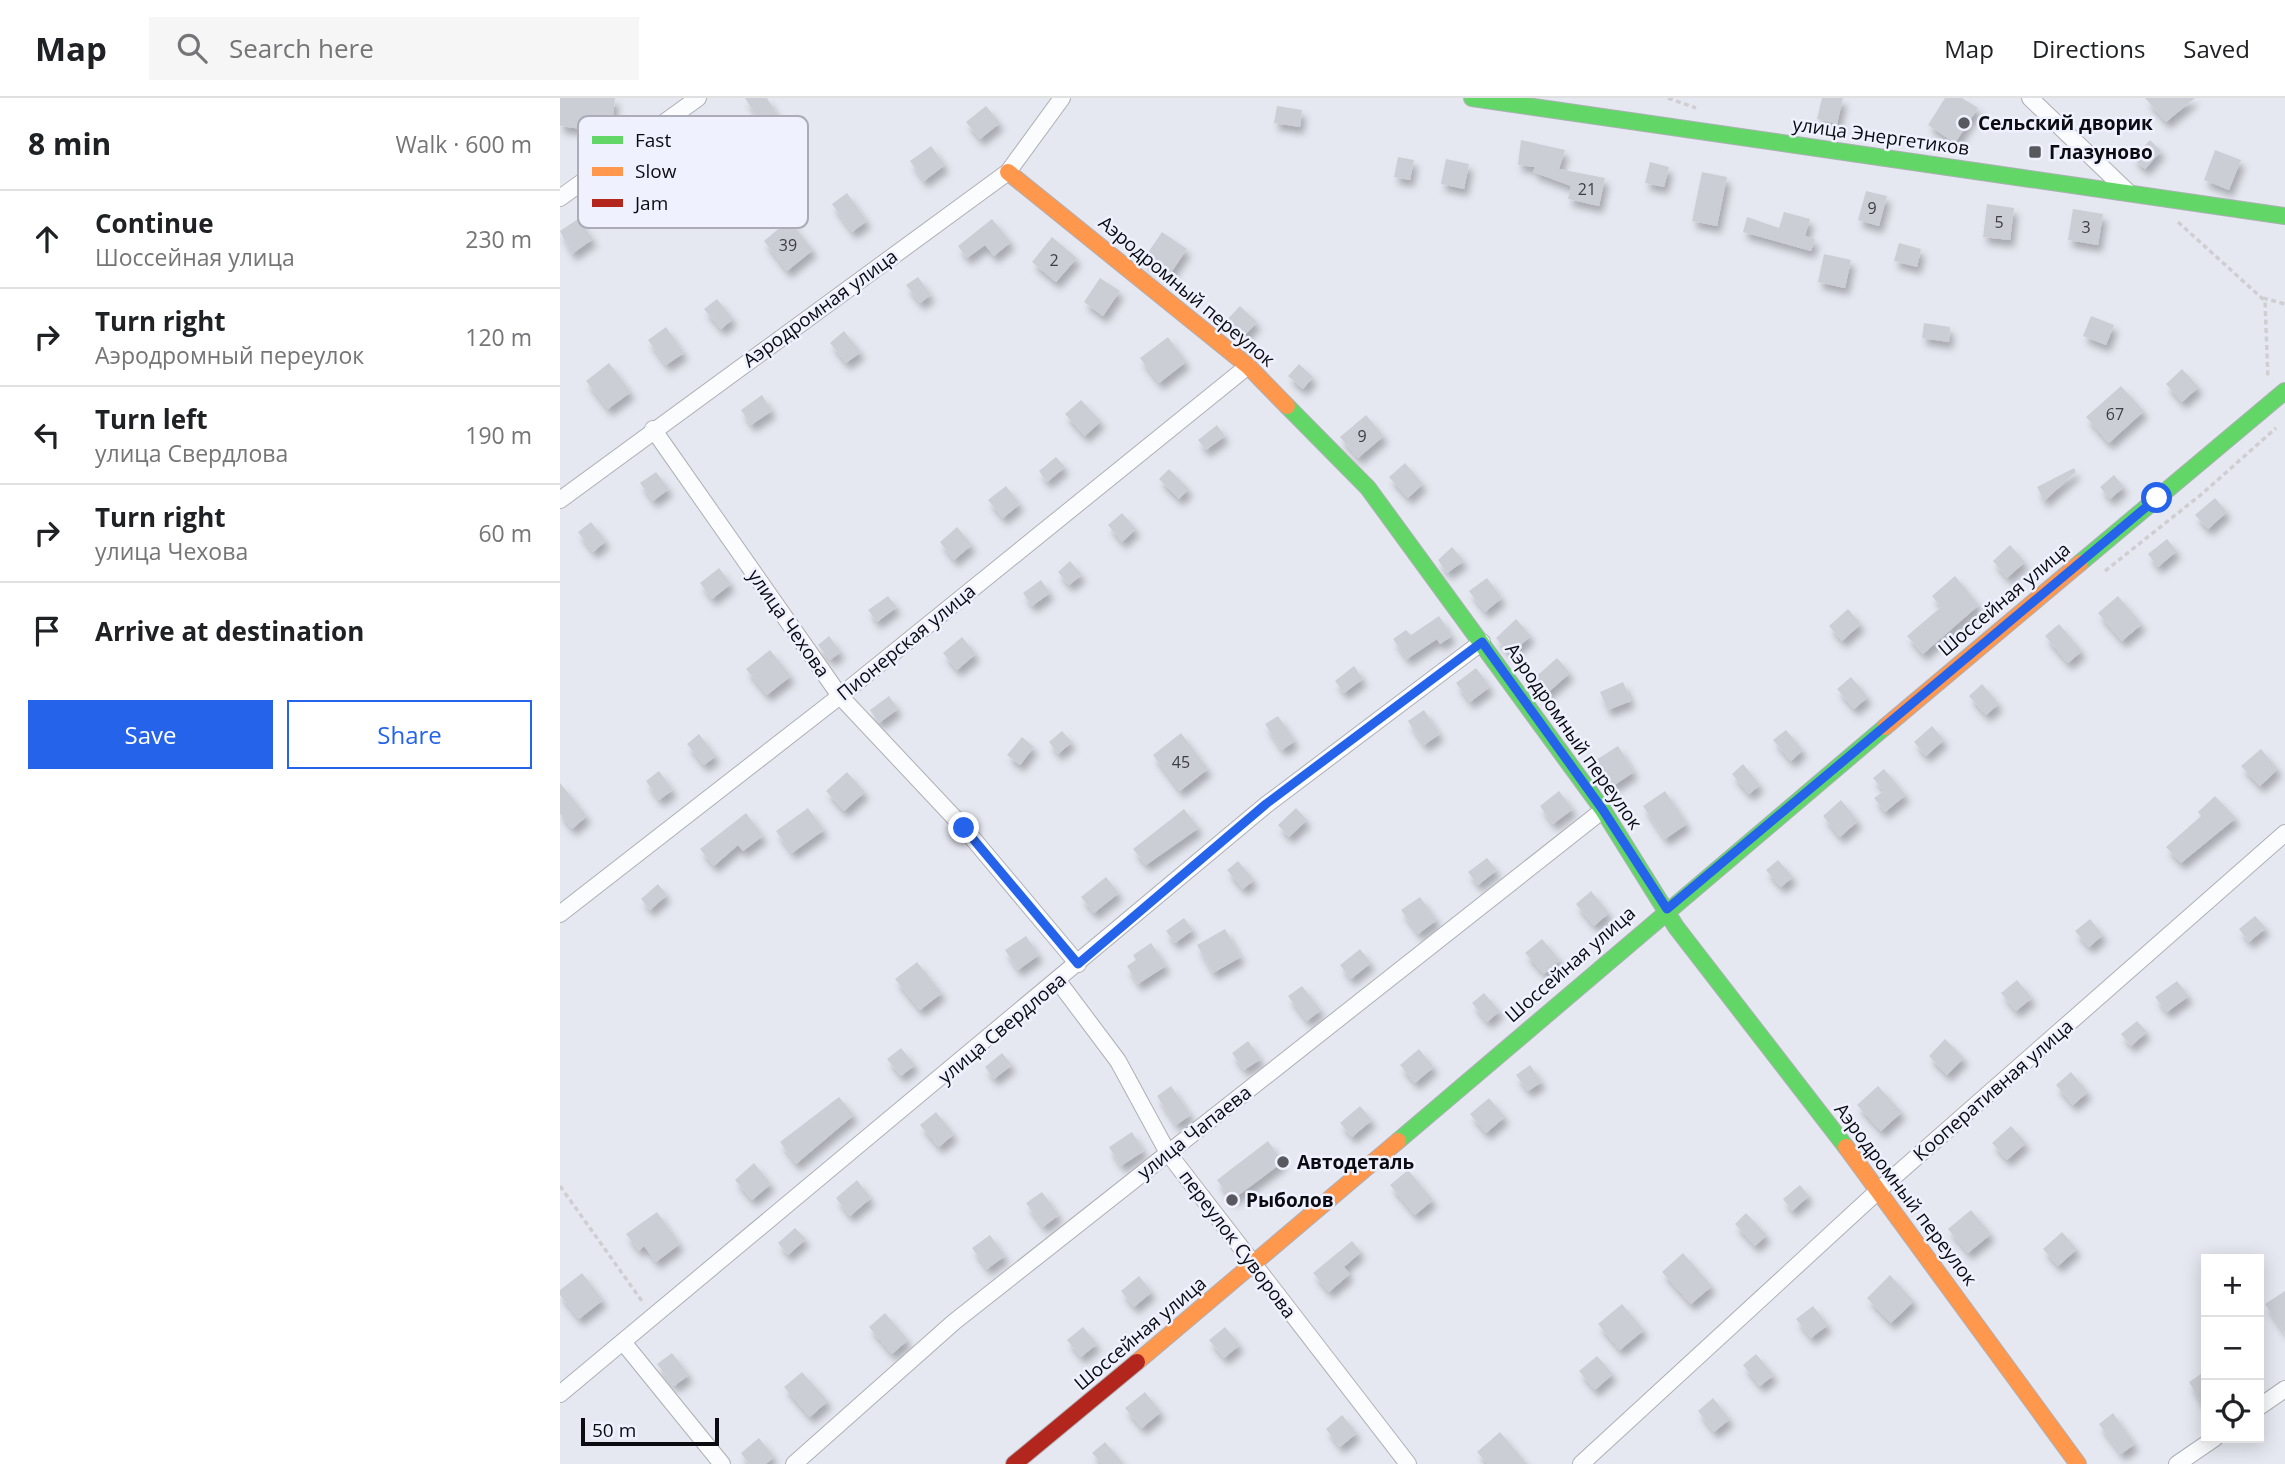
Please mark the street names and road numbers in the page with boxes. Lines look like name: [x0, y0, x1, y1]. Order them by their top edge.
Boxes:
street label: улица Энергетиков: [1791, 111, 1971, 161]
street label: Аэродромный переулок: [1093, 210, 1281, 373]
street label: Аэродромная улица: [737, 243, 903, 373]
street label: Шоссейная улица: [1932, 536, 2076, 662]
street label: улица Чехова: [742, 564, 836, 682]
street label: Пионерская улица: [831, 578, 981, 706]
street label: Аэродромный переулок: [1500, 637, 1649, 835]
street label: Шоссейная улица: [1499, 900, 1641, 1028]
street label: улица Свердлова: [932, 967, 1072, 1089]
street label: Кооперативная улица: [1907, 1013, 2079, 1167]
street label: улица Чапаева: [1132, 1079, 1256, 1185]
street label: Аэродромный переулок: [1829, 1097, 1983, 1291]
street label: переулок Суворова: [1174, 1164, 1302, 1324]
street label: Шоссейная улица: [1068, 1270, 1212, 1396]

